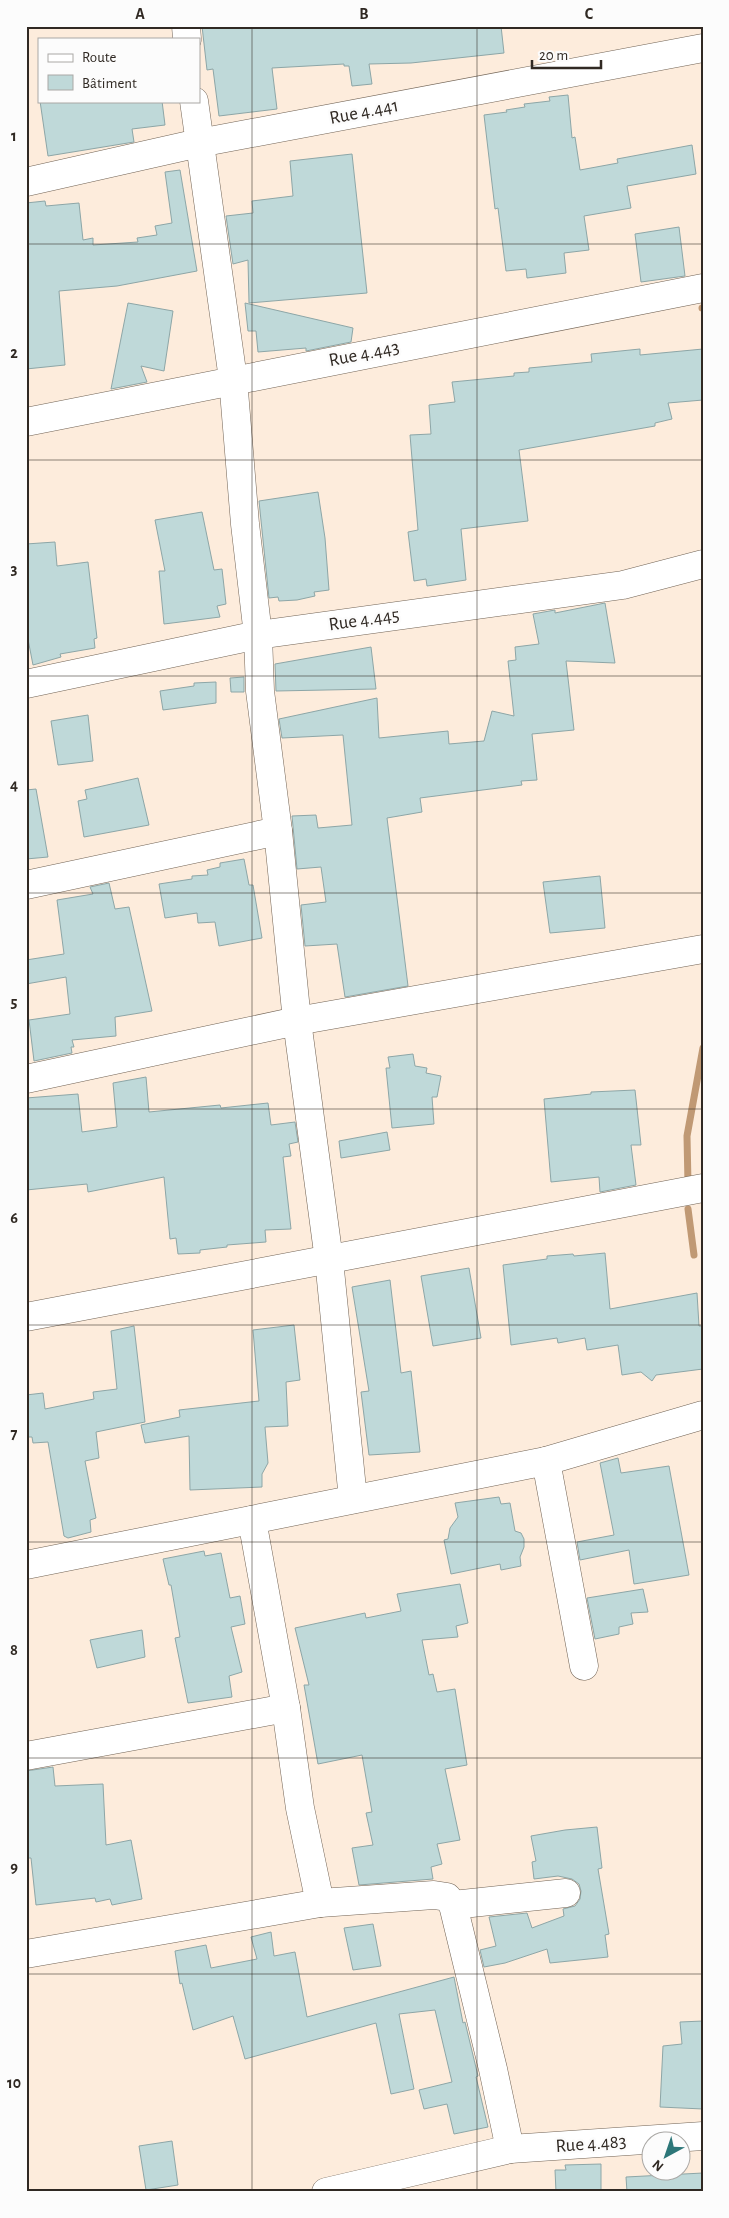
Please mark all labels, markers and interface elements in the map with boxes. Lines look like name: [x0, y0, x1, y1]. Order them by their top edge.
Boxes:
text: A: [135, 6, 145, 22]
text: B: [359, 6, 369, 22]
text: C: [585, 6, 594, 22]
legend: [38, 38, 200, 102]
scale bar: [532, 38, 600, 70]
text: 20 m: [539, 48, 568, 63]
text: Route: [82, 50, 116, 65]
text: Bâtiment: [82, 76, 137, 91]
street label: Rue 4.441: [328, 96, 400, 128]
text: 1: [11, 128, 17, 144]
street label: Rue 4.443: [327, 338, 401, 370]
text: 2: [10, 345, 18, 361]
text: 3: [11, 561, 18, 577]
street label: Rue 4.445: [327, 606, 401, 634]
text: 4: [10, 777, 18, 793]
text: 5: [11, 994, 18, 1010]
text: 6: [10, 1210, 18, 1226]
text: 7: [11, 1426, 18, 1442]
text: 8: [10, 1642, 18, 1658]
text: 9: [10, 1859, 18, 1875]
text: 10: [7, 2075, 21, 2091]
north arrow: [642, 2130, 692, 2180]
street label: Rue 4.483: [555, 2132, 627, 2156]
text: N: [650, 2157, 667, 2174]

